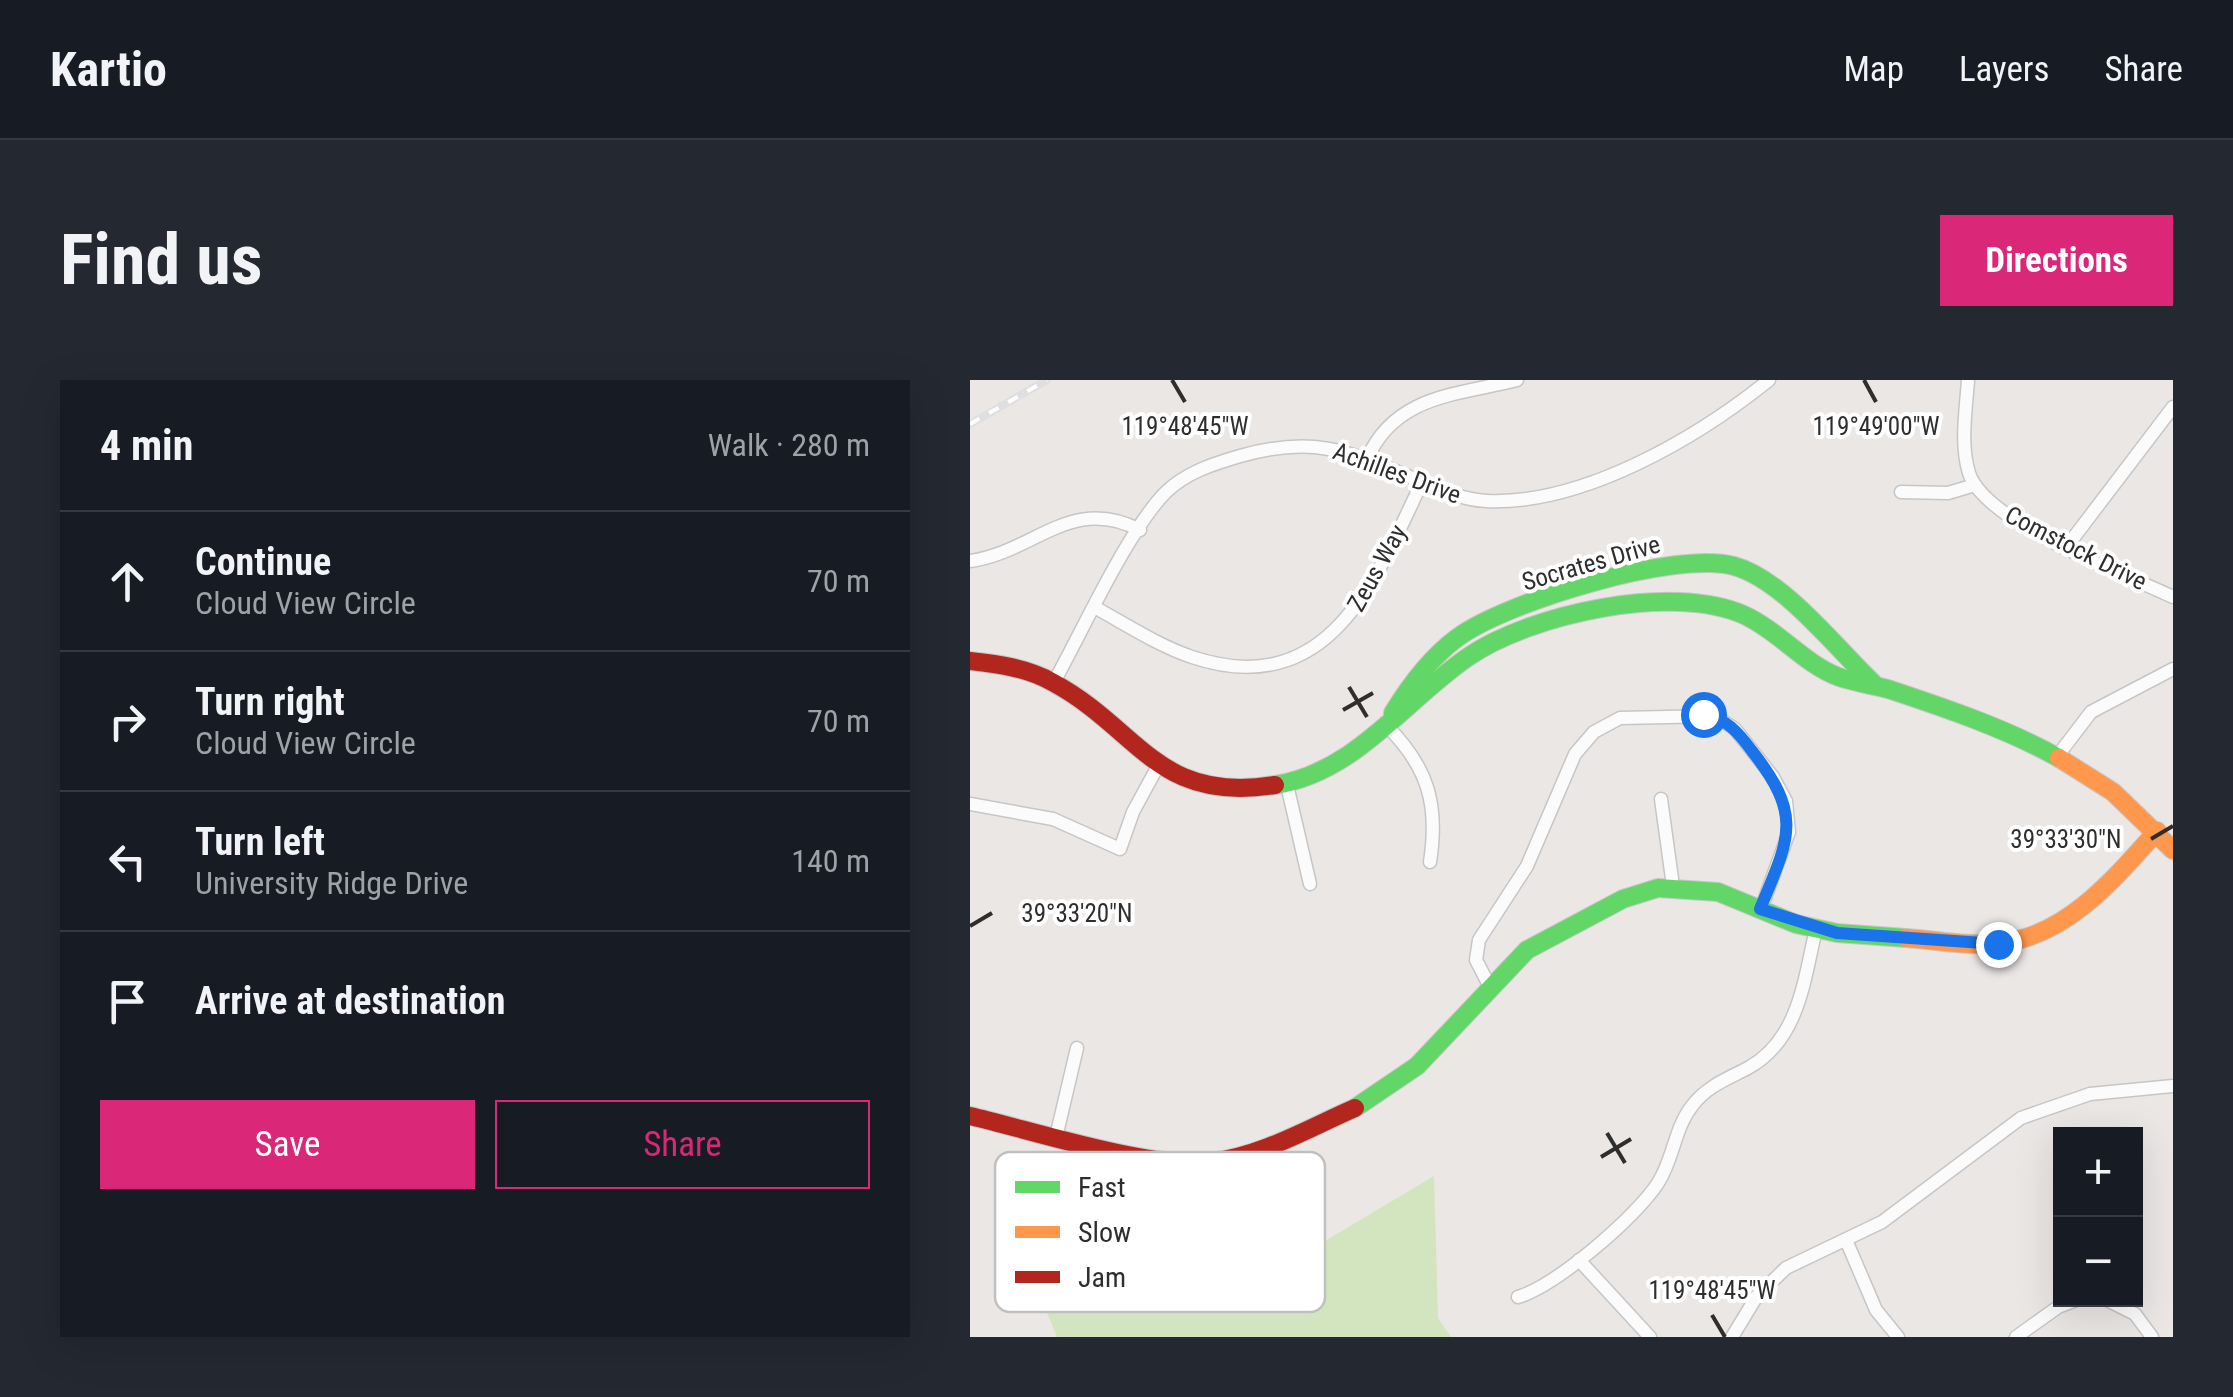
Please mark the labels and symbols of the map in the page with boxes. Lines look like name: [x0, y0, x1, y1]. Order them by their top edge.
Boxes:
text: 119°48'45"W: [1121, 412, 1249, 441]
text: 119°49'00"W: [1812, 412, 1940, 441]
street label: Achilles Drive: [1329, 436, 1465, 510]
street label: Comstock Drive: [2000, 500, 2152, 596]
street label: Zeus Way: [1341, 520, 1413, 616]
street label: Socrates Drive: [1519, 529, 1663, 597]
route start: [1681, 692, 1727, 738]
text: 39°33'30"N: [2010, 825, 2122, 854]
text: 39°33'20"N: [1021, 899, 1133, 928]
route end: [1976, 922, 2022, 968]
legend: [995, 1152, 1325, 1312]
text: Fast: [1078, 1171, 1125, 1204]
text: Slow: [1078, 1216, 1131, 1249]
text: Jam: [1078, 1261, 1126, 1294]
text: 119°48'45"W: [1648, 1276, 1776, 1305]

